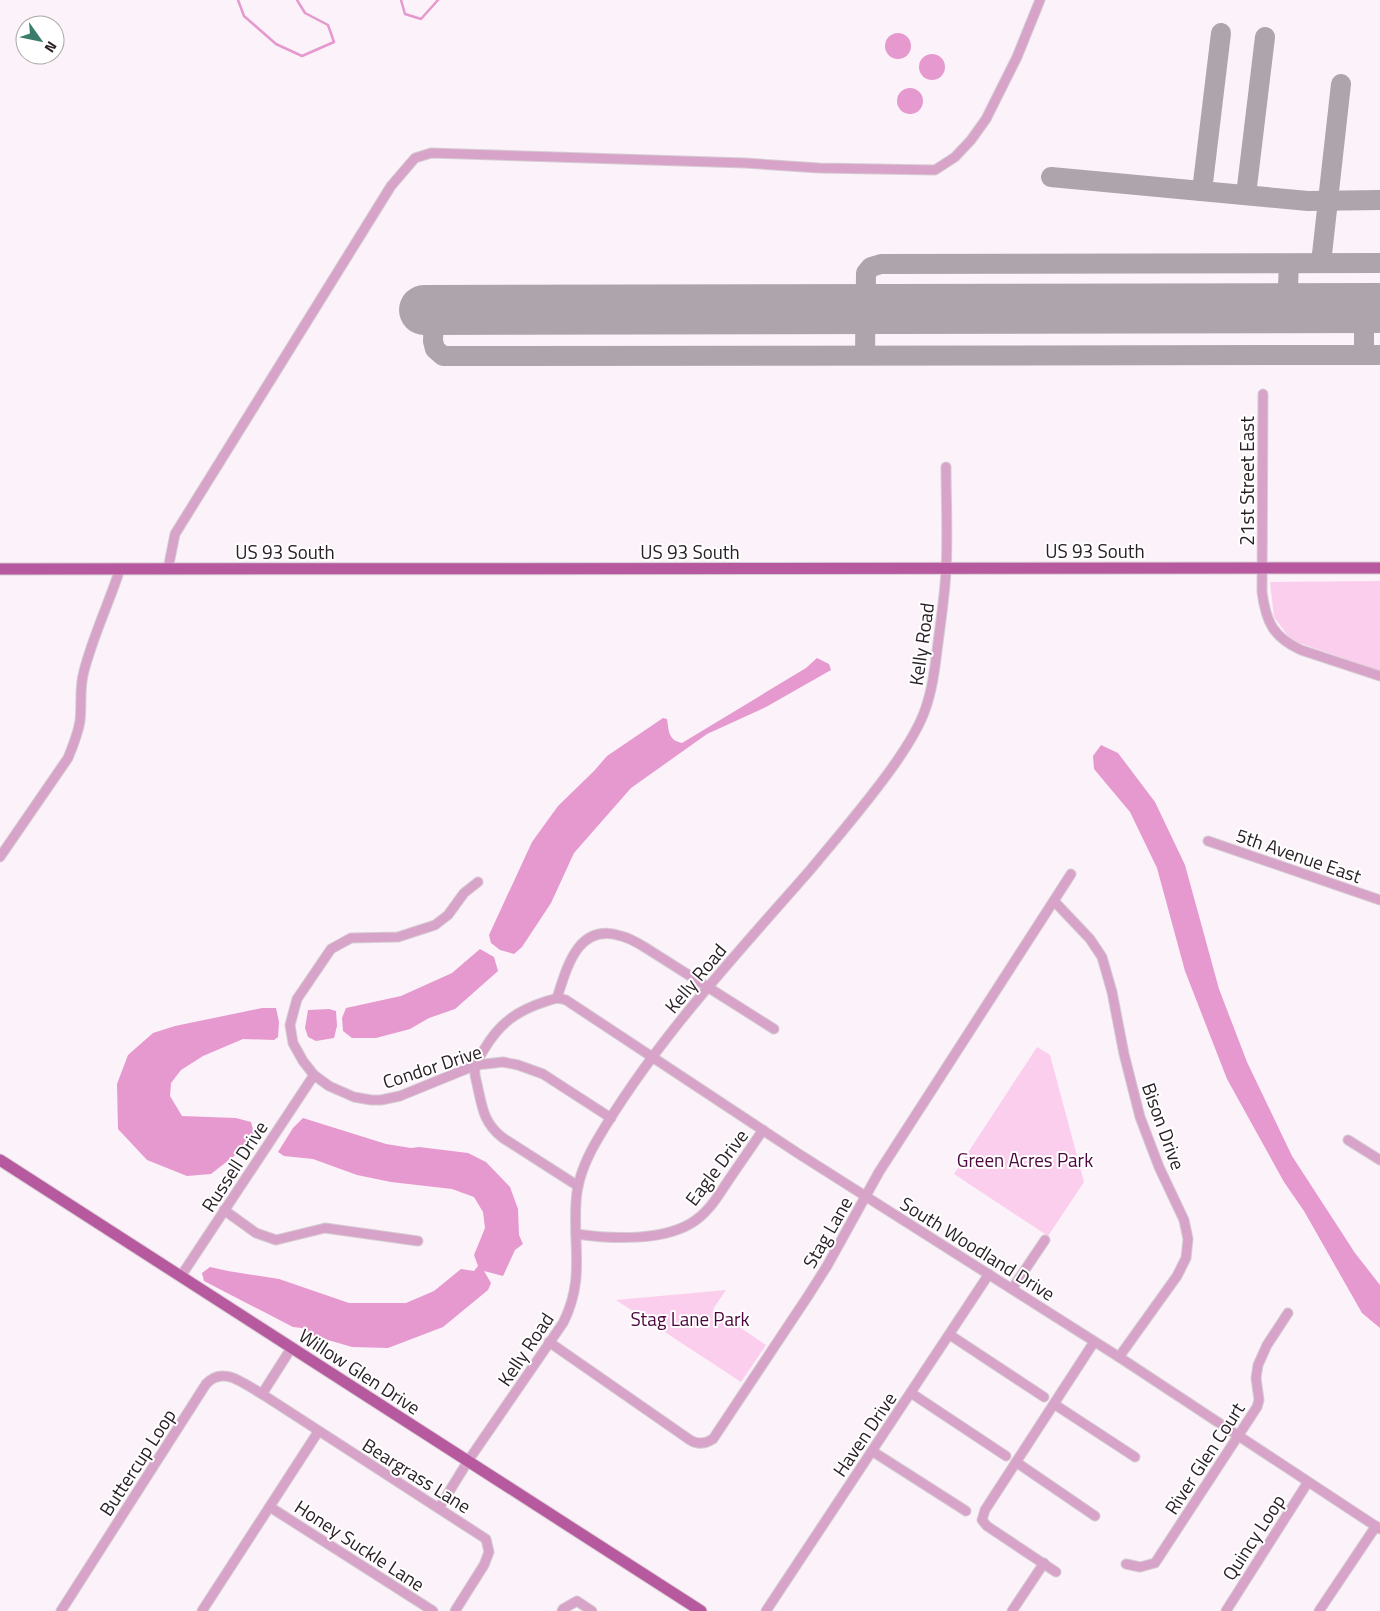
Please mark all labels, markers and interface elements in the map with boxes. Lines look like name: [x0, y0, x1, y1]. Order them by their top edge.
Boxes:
north arrow: [15, 15, 65, 65]
text: N: [40, 38, 63, 57]
street label: 21st Street East: [1232, 416, 1261, 546]
street label: US 93 South: [1045, 536, 1145, 565]
street label: US 93 South: [235, 537, 335, 566]
street label: US 93 South: [640, 537, 740, 566]
street label: Kelly Road: [901, 601, 941, 687]
street label: 5th Avenue East: [1232, 820, 1366, 890]
street label: Kelly Road: [657, 937, 733, 1019]
street label: Condor Drive: [379, 1036, 485, 1096]
street label: Bison Drive: [1135, 1078, 1193, 1174]
street label: Russell Drive: [194, 1115, 274, 1217]
street label: Eagle Drive: [677, 1123, 755, 1211]
park label: Green Acres Park: [957, 1145, 1093, 1174]
street label: South Woodland Drive: [895, 1189, 1061, 1307]
street label: Stag Lane: [795, 1191, 859, 1273]
park label: Stag Lane Park: [630, 1304, 750, 1333]
street label: Kelly Road: [490, 1306, 560, 1392]
street label: Willow Glen Drive: [293, 1321, 427, 1421]
street label: Haven Drive: [825, 1386, 903, 1482]
street label: River Glen Court: [1157, 1396, 1251, 1520]
street label: Buttercup Loop: [91, 1403, 183, 1521]
street label: Beargrass Lane: [357, 1430, 477, 1520]
street label: Quincy Loop: [1214, 1488, 1292, 1586]
street label: Honey Suckle Lane: [289, 1492, 431, 1598]

